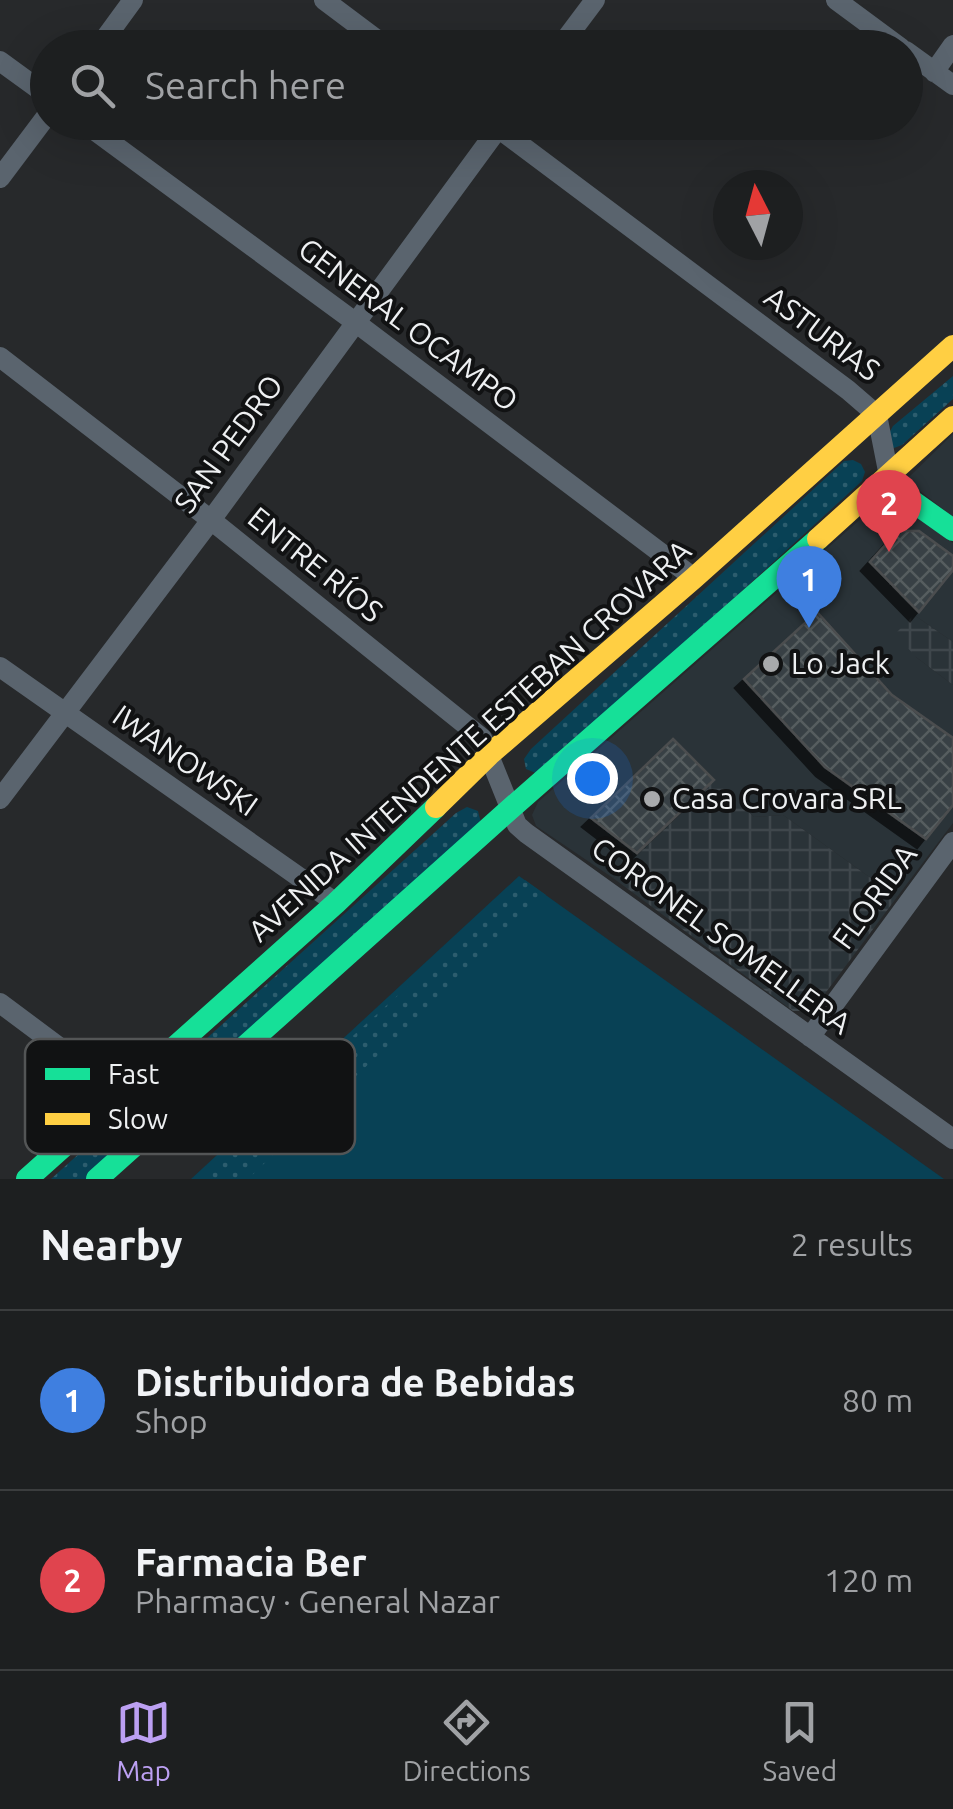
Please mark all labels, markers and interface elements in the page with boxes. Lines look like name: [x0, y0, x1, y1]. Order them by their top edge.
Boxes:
search box: [30, 30, 923, 140]
icon: search: [65, 58, 120, 113]
text: Search here: [145, 64, 346, 106]
north arrow: [713, 170, 803, 260]
street label: GENERAL OCAMPO: [292, 231, 525, 418]
street label: ASTURIAS: [758, 279, 887, 387]
street label: SAN PEDRO: [167, 368, 289, 519]
pin: 2: [856, 470, 922, 552]
street label: ENTRE RÍOS: [242, 499, 390, 629]
street label: AVENIDA INTENDENTE ESTEBAN CROVARA: [241, 532, 698, 948]
pin: 1: [776, 546, 842, 628]
place label: Lo Jack: [791, 646, 890, 680]
marker: Lo Jack: [760, 653, 782, 675]
street label: IWANOWSKI: [107, 698, 264, 822]
your location: [567, 753, 618, 804]
place label: Casa Crovara SRL: [672, 781, 902, 815]
marker: Casa Crovara SRL: [641, 788, 663, 810]
street label: CORONEL SOMELLERA: [585, 830, 858, 1041]
street label: FLORIDA: [825, 837, 924, 955]
legend: [25, 1039, 355, 1154]
text: Fast: [108, 1058, 159, 1089]
text: Slow: [108, 1103, 168, 1134]
text: Nearby: [40, 1221, 183, 1268]
text: 2 results: [791, 1226, 913, 1262]
text: Distribuidora de Bebidas: [135, 1361, 575, 1403]
text: 1: [63, 1382, 82, 1418]
text: 80 m: [842, 1382, 913, 1418]
text: Shop: [135, 1403, 207, 1439]
text: Farmacia Ber: [135, 1541, 367, 1583]
text: 2: [63, 1562, 82, 1598]
text: 120 m: [824, 1562, 913, 1598]
text: Pharmacy · General Nazar: [135, 1583, 500, 1619]
tab: Map: [116, 1695, 171, 1786]
tab: Directions: [403, 1695, 531, 1786]
tab: Saved: [763, 1695, 837, 1786]

